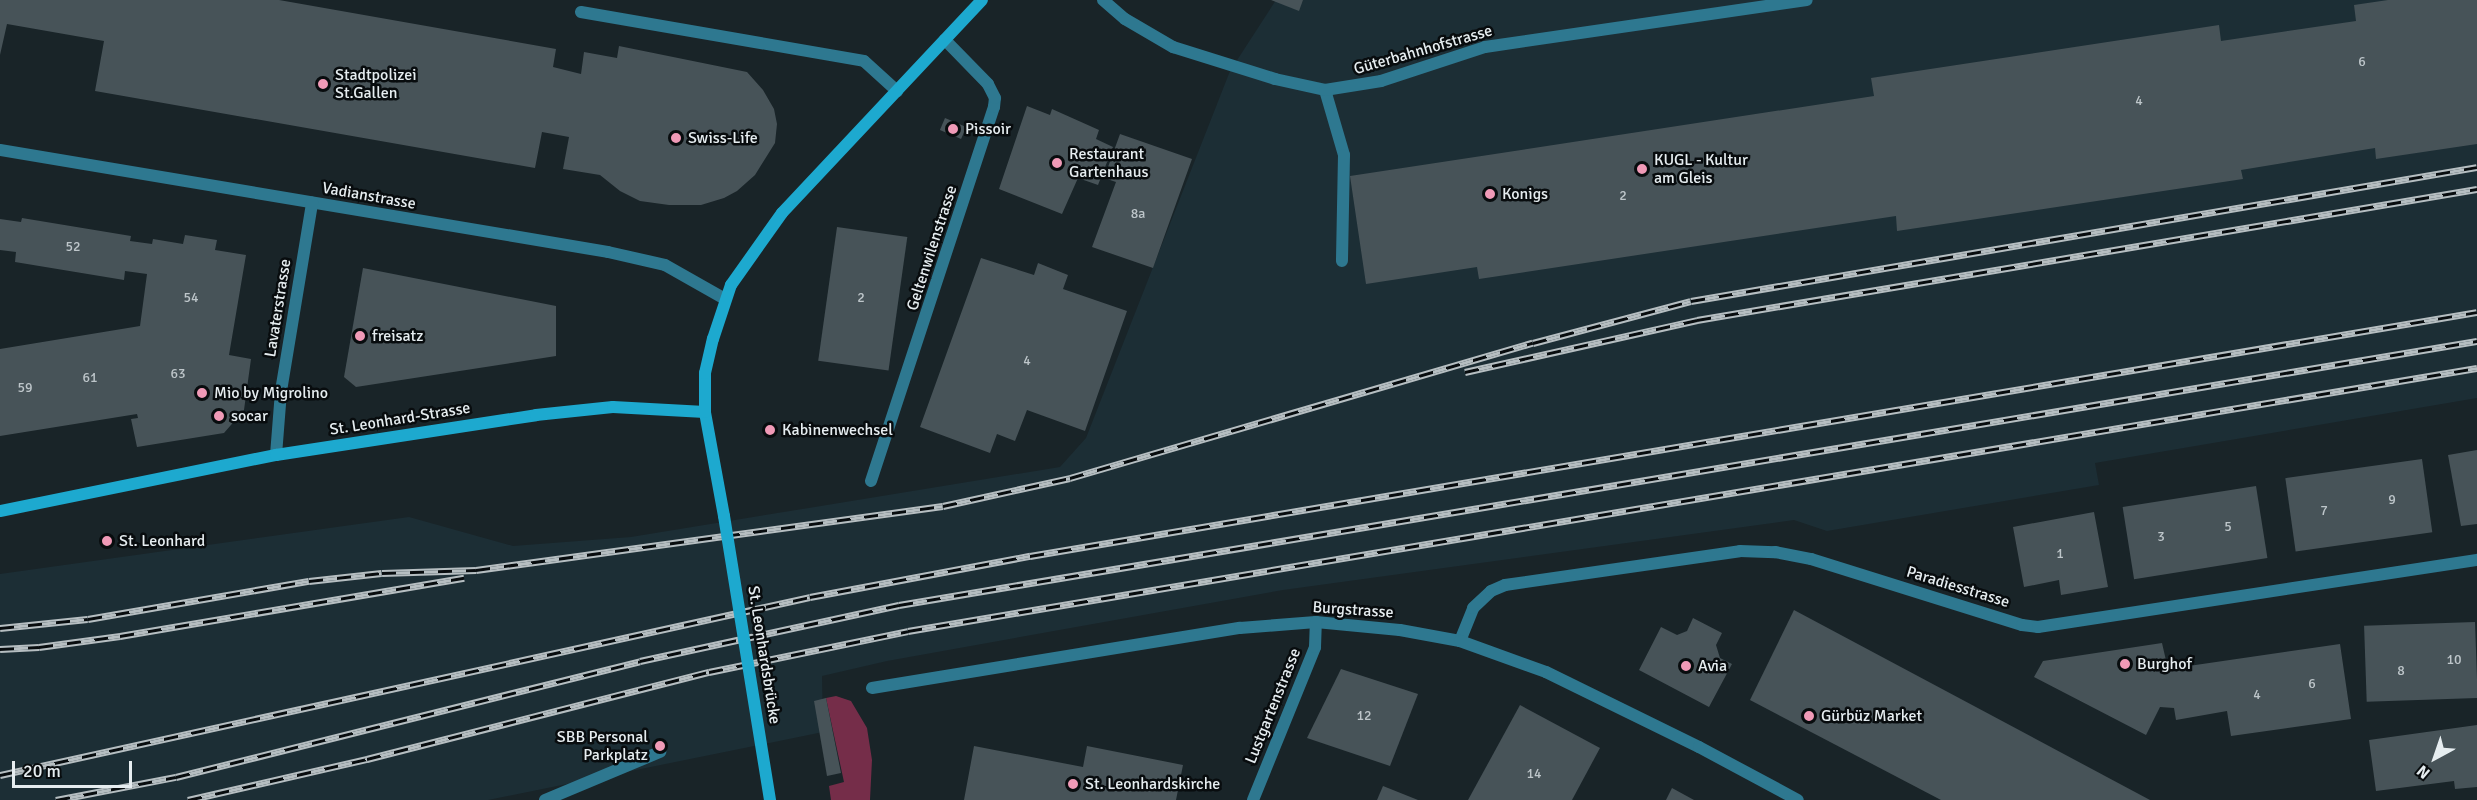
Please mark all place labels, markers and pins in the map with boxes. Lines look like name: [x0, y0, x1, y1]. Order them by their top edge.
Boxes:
place label: Stadtpolizei St.Gallen: [335, 65, 417, 103]
marker: Stadtpolizei St.Gallen: [316, 77, 330, 91]
place label: Pissoir: [965, 119, 1011, 139]
marker: Pissoir: [946, 122, 960, 136]
place label: Swiss-Life: [688, 128, 758, 148]
marker: Swiss-Life: [669, 131, 683, 145]
place label: Restaurant Gartenhaus: [1069, 144, 1148, 182]
place label: KUGL - Kultur am Gleis: [1654, 150, 1748, 188]
marker: Restaurant Gartenhaus: [1050, 156, 1064, 170]
marker: KUGL - Kultur am Gleis: [1635, 162, 1649, 176]
place label: Konigs: [1502, 184, 1548, 204]
marker: Konigs: [1483, 187, 1497, 201]
place label: freisatz: [372, 326, 423, 346]
marker: freisatz: [353, 329, 367, 343]
place label: Mio by Migrolino: [214, 383, 328, 403]
marker: Mio by Migrolino: [195, 386, 209, 400]
place label: socar: [231, 406, 268, 426]
marker: socar: [212, 409, 226, 423]
place label: Kabinenwechsel: [782, 420, 893, 440]
marker: Kabinenwechsel: [763, 423, 777, 437]
place label: St. Leonhard: [119, 531, 205, 551]
marker: St. Leonhard: [100, 534, 114, 548]
place label: Burghof: [2137, 654, 2192, 674]
place label: Avia: [1698, 656, 1727, 676]
marker: Burghof: [2118, 657, 2132, 671]
marker: Avia: [1679, 659, 1693, 673]
place label: Gürbüz Market: [1821, 706, 1922, 726]
marker: Gürbüz Market: [1802, 709, 1816, 723]
place label: SBB Personal Parkplatz: [557, 727, 648, 765]
marker: SBB Personal Parkplatz: [653, 739, 667, 753]
place label: St. Leonhardskirche: [1085, 774, 1220, 794]
marker: St. Leonhardskirche: [1066, 777, 1080, 791]

